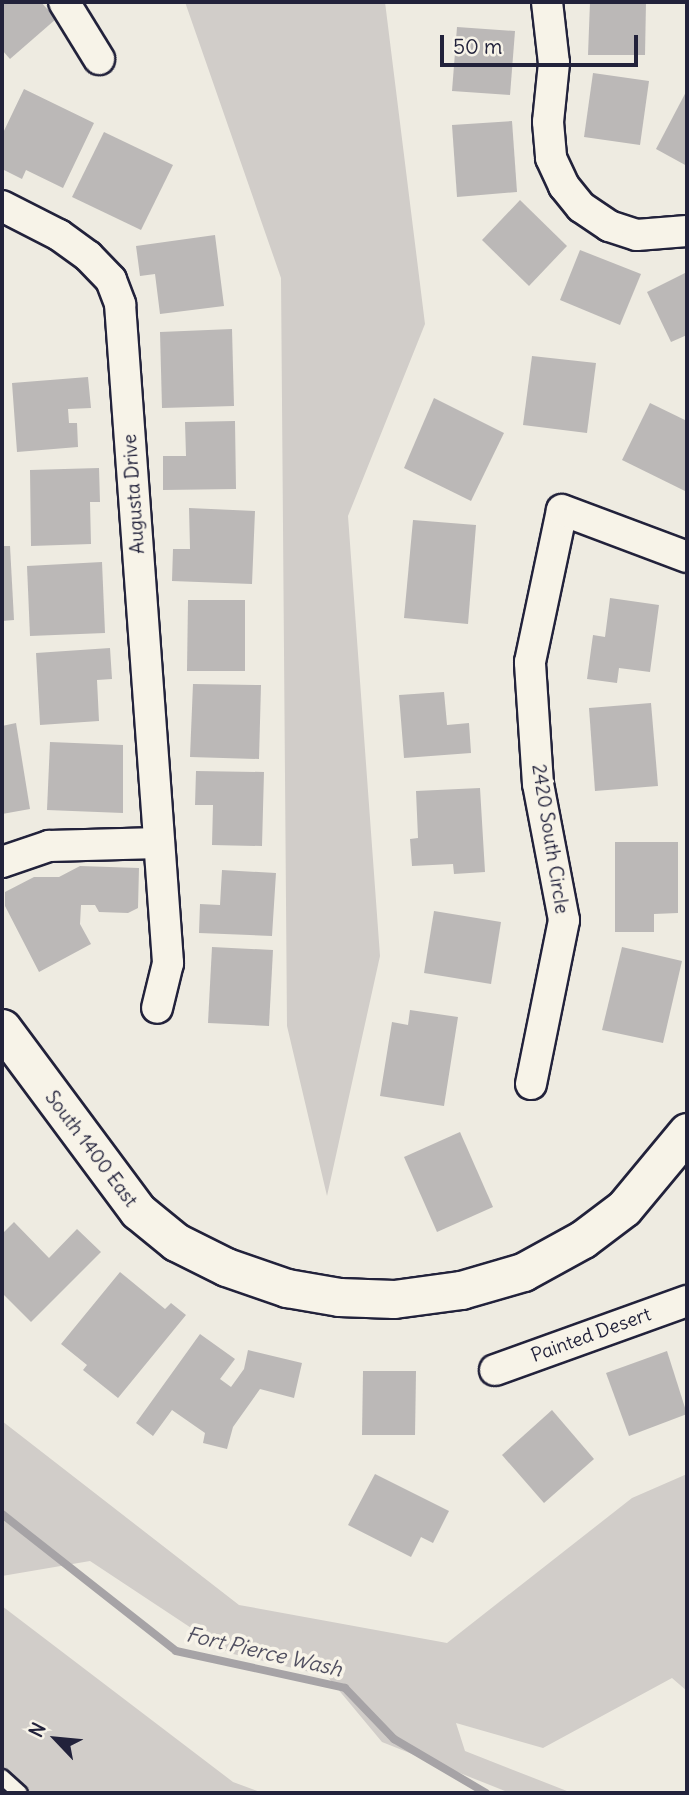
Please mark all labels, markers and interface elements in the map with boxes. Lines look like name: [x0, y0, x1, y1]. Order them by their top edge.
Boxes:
scale bar: [444, 21, 642, 65]
text: 50 m: [453, 33, 502, 60]
street label: Augusta Drive: [118, 433, 150, 555]
street label: 2420 South Circle: [527, 763, 573, 915]
street label: South 1400 East: [40, 1087, 142, 1211]
street label: Painted Desert: [528, 1303, 654, 1367]
water label: Fort Pierce Wash: [184, 1622, 344, 1682]
north arrow: [21, 1704, 91, 1774]
text: N: [23, 1719, 51, 1741]

